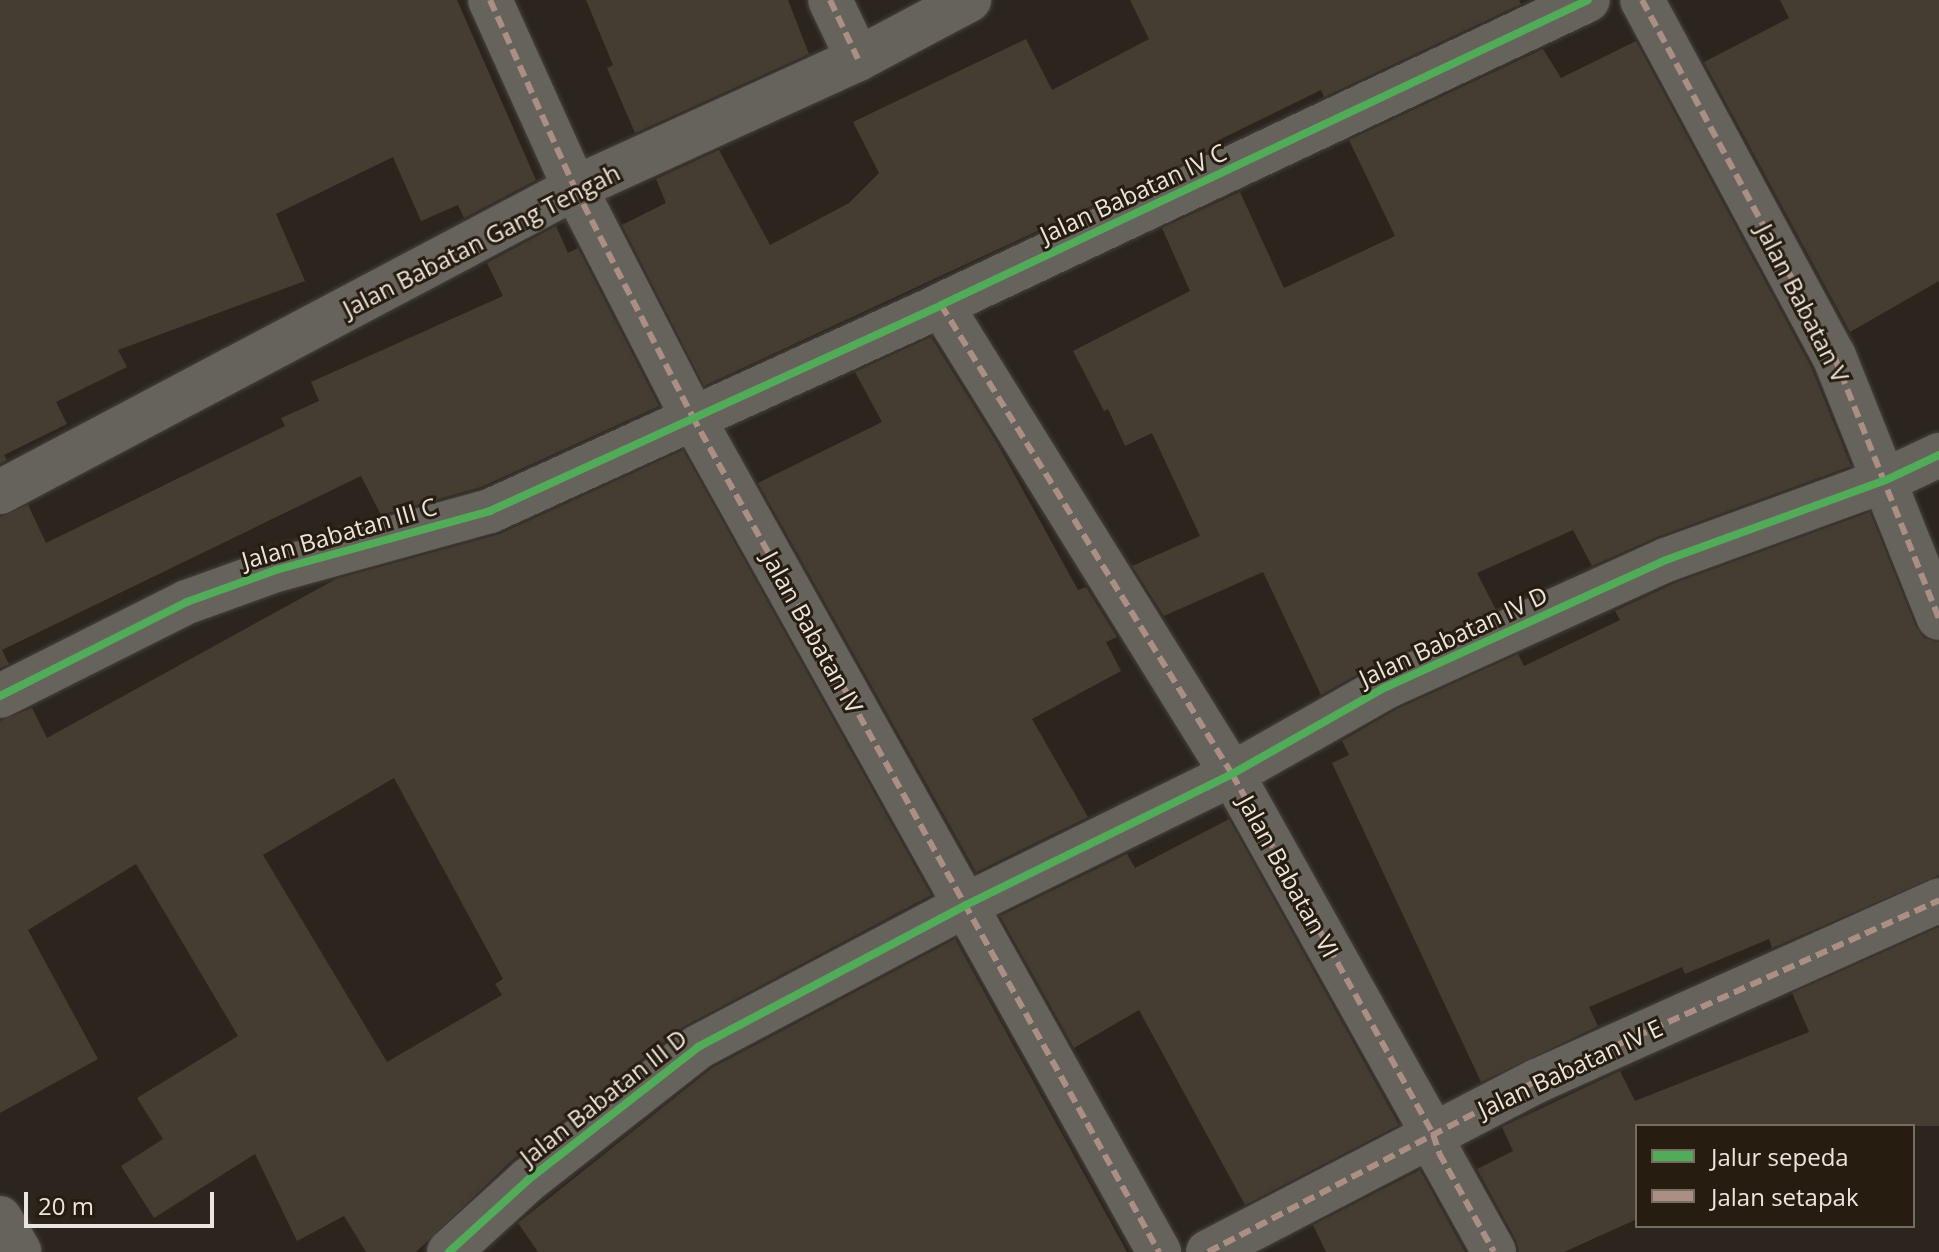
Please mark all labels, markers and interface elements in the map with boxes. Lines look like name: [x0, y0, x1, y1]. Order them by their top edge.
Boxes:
street label: Jalan Babatan IV C: [1035, 137, 1231, 249]
street label: Jalan Babatan Gang Tengah: [338, 157, 624, 323]
street label: Jalan Babatan V: [1751, 219, 1855, 387]
street label: Jalan Babatan III C: [238, 491, 440, 575]
street label: Jalan Babatan IV: [757, 546, 869, 718]
street label: Jalan Babatan IV D: [1354, 580, 1552, 692]
street label: Jalan Babatan VI: [1233, 790, 1345, 962]
street label: Jalan Babatan IV E: [1473, 1013, 1667, 1123]
street label: Jalan Babatan III D: [514, 1023, 692, 1171]
legend: [1635, 1124, 1915, 1228]
text: Jalur sepeda: [1711, 1140, 1849, 1173]
scale bar: [28, 1176, 218, 1226]
text: Jalan setapak: [1711, 1180, 1859, 1213]
text: 20 m: [38, 1189, 94, 1222]

